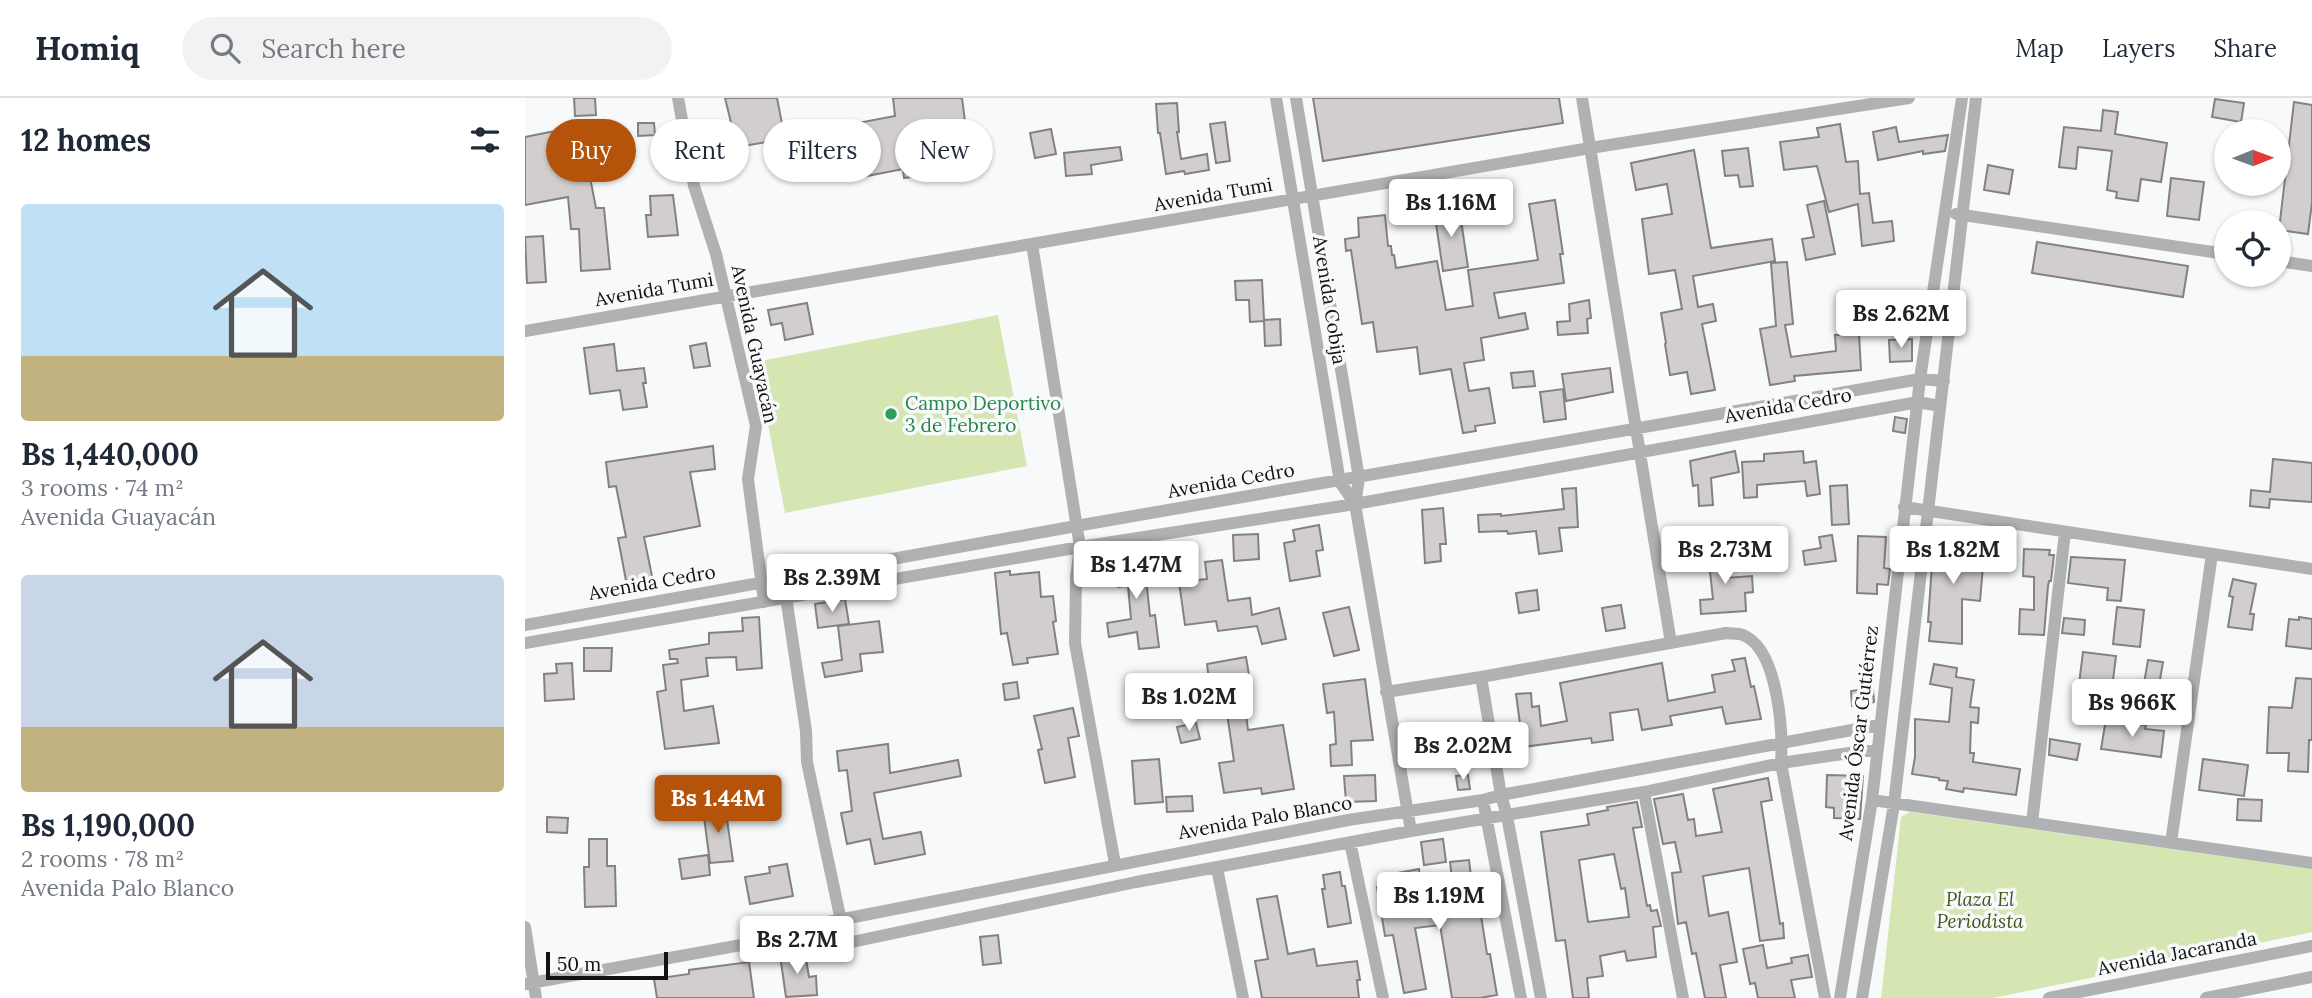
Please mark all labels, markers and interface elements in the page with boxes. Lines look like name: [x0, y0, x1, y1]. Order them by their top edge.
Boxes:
search box: [182, 17, 672, 80]
text: Homiq: [35, 27, 140, 69]
icon: search: [206, 29, 244, 67]
text: Search here: [262, 32, 406, 65]
text: Map: [2015, 33, 2064, 64]
text: Layers: [2102, 33, 2175, 64]
text: Share: [2213, 33, 2277, 64]
chip: Buy: [546, 119, 636, 182]
chip: Rent: [650, 119, 749, 182]
chip: Filters: [763, 119, 881, 182]
chip: New: [895, 119, 993, 182]
north arrow: [2214, 119, 2291, 196]
map controls: [2214, 119, 2291, 287]
text: 12 homes: [21, 121, 151, 159]
icon: filters: [466, 121, 504, 159]
street label: Avenida Tumi: [1151, 172, 1274, 216]
pin: Bs 1.16M: [1379, 180, 1523, 239]
text: Bs 1.16M: [1405, 187, 1497, 216]
button: locate: [2214, 210, 2291, 287]
street label: Avenida Cobija: [1308, 233, 1352, 366]
icon: home: [200, 250, 326, 376]
street label: Avenida Guayacán: [726, 262, 783, 425]
street label: Avenida Tumi: [592, 267, 715, 311]
pin: Bs 2.62M: [1829, 290, 1973, 350]
text: Bs 2.62M: [1852, 298, 1950, 327]
street label: Avenida Cedro: [1722, 382, 1853, 428]
place label: Campo Deportivo 3 de Febrero: [905, 391, 1061, 437]
marker: Campo Deportivo 3 de Febrero: [883, 406, 899, 422]
text: Bs 1,440,000: [21, 435, 199, 473]
street label: Avenida Cedro: [1165, 457, 1296, 503]
text: 3 rooms · 74 m²: [21, 473, 184, 502]
text: Avenida Guayacán: [21, 502, 216, 531]
pin: Bs 2.73M: [1653, 526, 1797, 586]
pin: Bs 1.82M: [1881, 526, 2025, 586]
text: Bs 2.73M: [1677, 534, 1773, 563]
text: Bs 1.82M: [1906, 534, 2000, 563]
pin: Bs 1.47M: [1064, 542, 1208, 601]
text: Bs 1.47M: [1090, 549, 1182, 578]
pin: Bs 2.39M: [760, 554, 904, 614]
street label: Avenida Cedro: [586, 559, 717, 605]
text: Bs 2.39M: [783, 562, 881, 591]
icon: home: [200, 621, 326, 747]
street label: Avenida Óscar Gutiérrez: [1833, 624, 1883, 843]
pin: Bs 1.02M: [1117, 674, 1261, 733]
pin: Bs 966K: [2067, 680, 2197, 739]
text: Bs 1.02M: [1141, 681, 1237, 710]
text: Bs 966K: [2088, 687, 2176, 716]
pin: Bs 2.02M: [1391, 722, 1535, 782]
text: Bs 2.02M: [1414, 730, 1512, 759]
pin: Bs 1.44M: [646, 776, 790, 835]
text: Bs 1.44M: [671, 783, 765, 812]
street label: Avenida Palo Blanco: [1175, 790, 1354, 844]
text: Bs 1,190,000: [21, 806, 195, 844]
text: 2 rooms · 78 m²: [21, 844, 184, 873]
pin: Bs 1.19M: [1367, 872, 1511, 932]
text: Avenida Palo Blanco: [21, 873, 234, 902]
text: Bs 1.19M: [1393, 880, 1485, 909]
park label: Plaza El Periodista: [1936, 887, 2024, 933]
pin: Bs 2.7M: [732, 916, 862, 976]
text: Bs 2.7M: [756, 924, 838, 953]
street label: Avenida Jacaranda: [2094, 926, 2259, 980]
scale bar: [546, 949, 669, 981]
text: 50 m: [557, 952, 601, 976]

